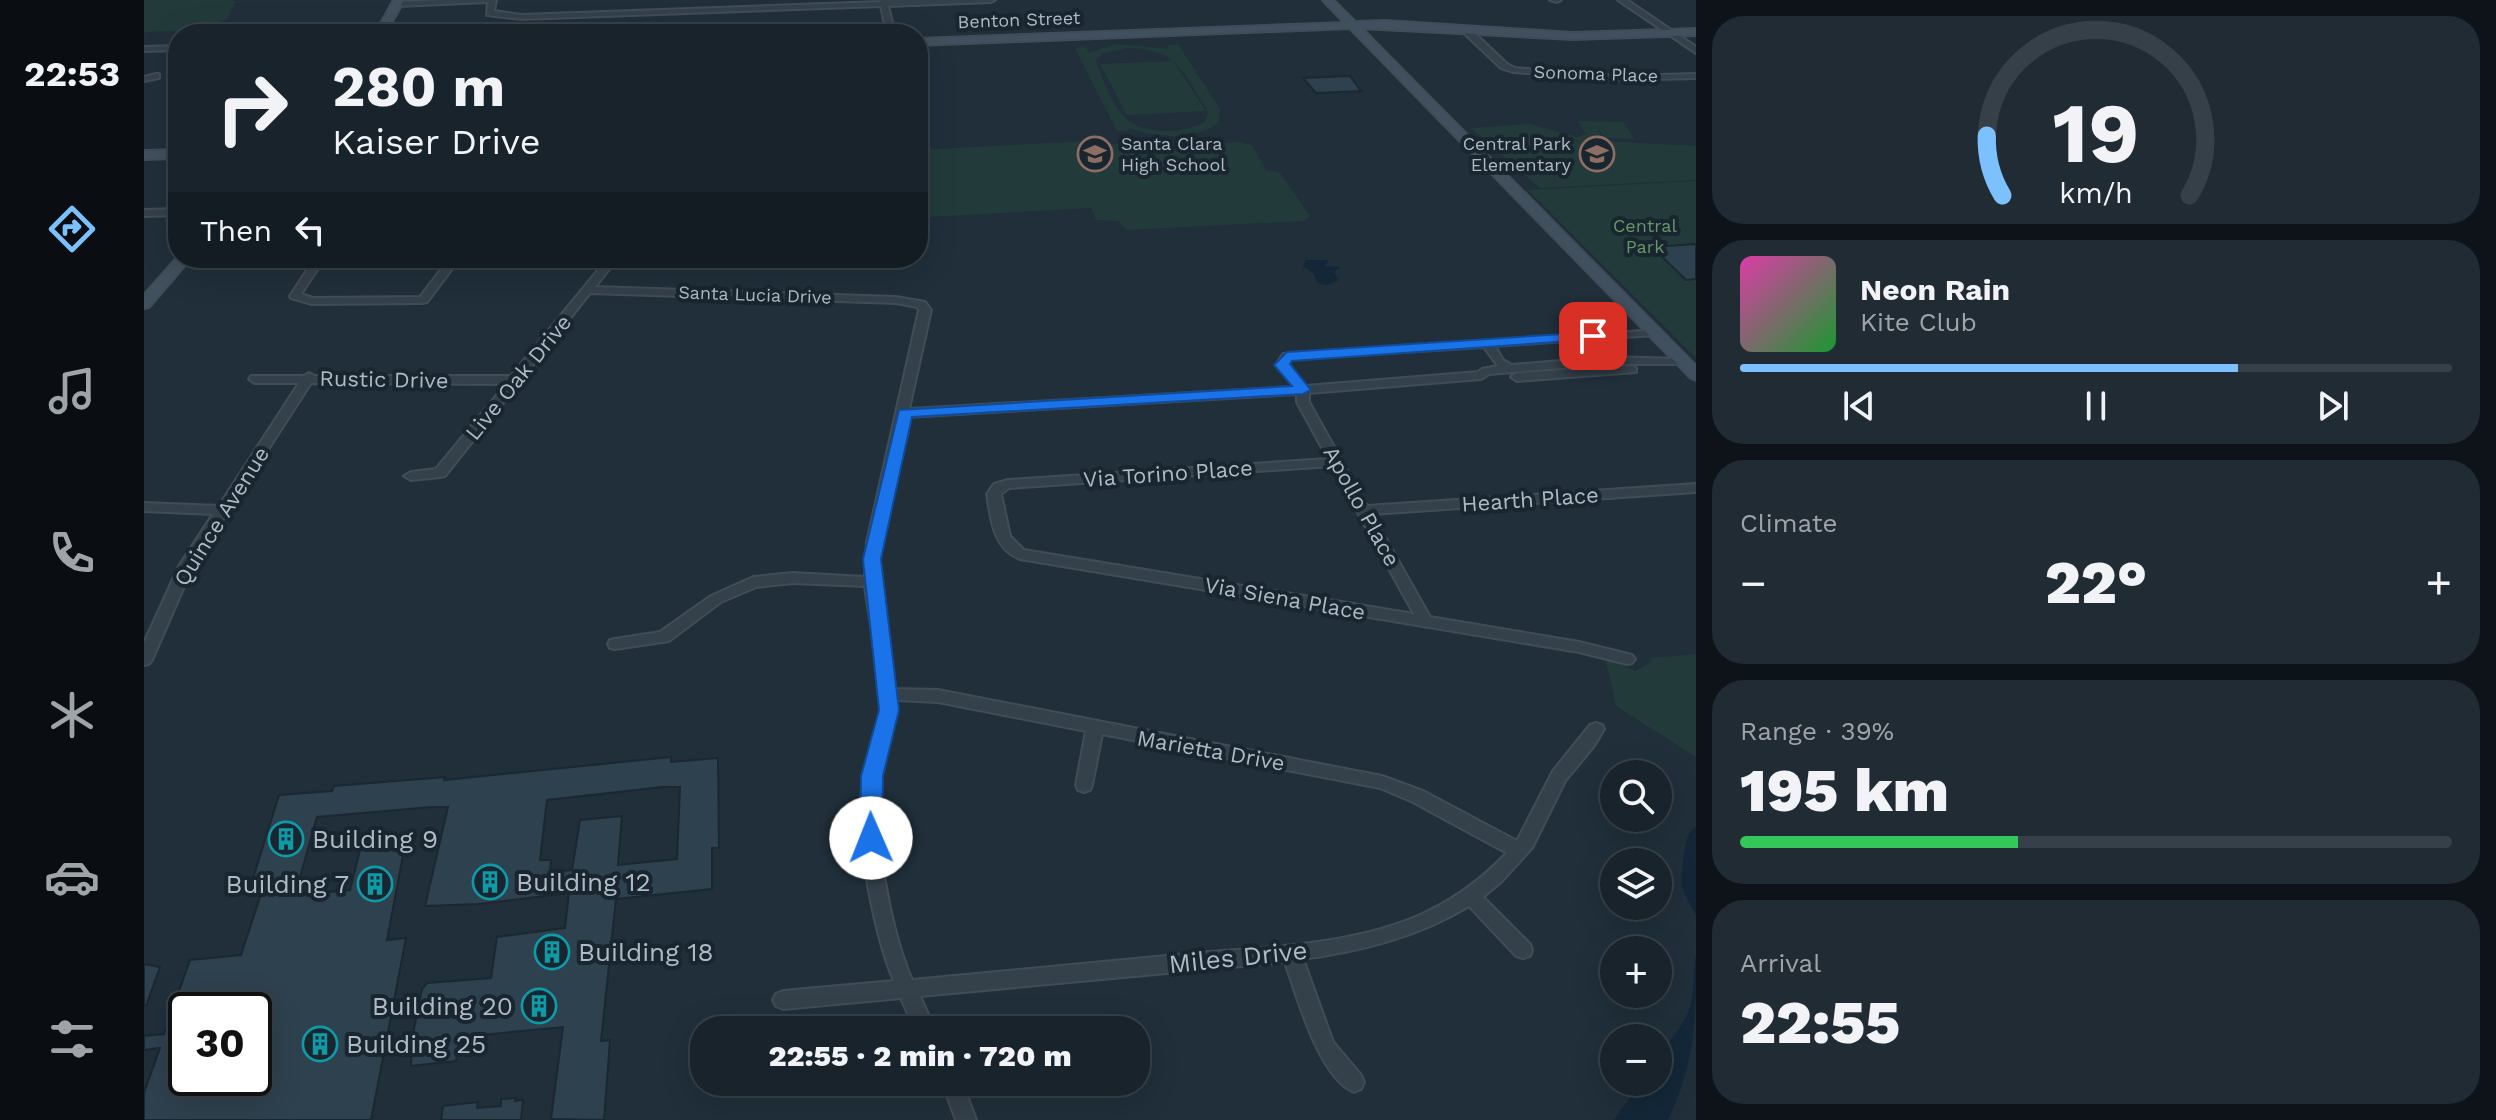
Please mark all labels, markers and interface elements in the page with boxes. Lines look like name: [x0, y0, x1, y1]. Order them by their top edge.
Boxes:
street label: Benton Street: [957, 7, 1081, 32]
text: 22:53: [24, 53, 120, 95]
text: 280 m: [332, 54, 505, 120]
icon: right: [200, 56, 304, 160]
street label: Sonoma Place: [1533, 61, 1659, 86]
text: 19: [2052, 85, 2140, 182]
text: Kaiser Drive: [332, 121, 540, 163]
place label: Santa Clara High School: [1121, 133, 1226, 175]
place label: Central Park Elementary: [1463, 133, 1572, 175]
school or university icon: Santa Clara High School: [1076, 135, 1114, 173]
school or university icon: Central Park Elementary: [1578, 135, 1616, 173]
text: km/h: [2059, 176, 2133, 210]
icon: directions: [44, 201, 100, 257]
icon: left: [288, 208, 332, 252]
text: Then: [200, 213, 272, 248]
park label: Central Park: [1613, 215, 1678, 257]
text: Neon Rain: [1860, 272, 2010, 307]
street label: Santa Lucia Drive: [678, 281, 832, 308]
pin: [1559, 302, 1627, 370]
text: Kite Club: [1860, 307, 1977, 337]
street label: Live Oak Drive: [460, 310, 576, 445]
icon: arrive: [1571, 314, 1615, 358]
icon: music: [44, 363, 100, 419]
street label: Rustic Drive: [319, 366, 449, 393]
icon: previous: [1837, 384, 1881, 428]
icon: pause: [2074, 384, 2118, 428]
icon: next: [2311, 384, 2355, 428]
street label: Quince Avenue: [169, 442, 274, 590]
street label: Apollo Place: [1318, 442, 1405, 571]
street label: Via Torino Place: [1082, 455, 1254, 492]
street label: Hearth Place: [1461, 482, 1599, 517]
text: Climate: [1740, 508, 1838, 538]
icon: phone: [44, 525, 100, 581]
text: 22°: [2045, 547, 2147, 618]
text: −: [1740, 557, 1767, 609]
text: +: [2425, 557, 2452, 609]
street label: Via Siena Place: [1203, 572, 1367, 625]
icon: climate: [44, 687, 100, 743]
text: Range · 39%: [1740, 716, 1894, 746]
street label: Marietta Drive: [1135, 725, 1287, 776]
text: 195 km: [1740, 755, 1949, 826]
map controls: [1600, 760, 1672, 1096]
button: search: [1600, 760, 1672, 832]
position arrow: [829, 796, 913, 880]
building icon: Building 9: [267, 820, 305, 858]
place label: Building 9: [312, 824, 438, 854]
button: layers: [1600, 848, 1672, 920]
icon: car: [44, 849, 100, 905]
building icon: Building 12: [471, 863, 509, 901]
building icon: Building 7: [356, 865, 394, 903]
place label: Building 12: [516, 867, 651, 897]
place label: Building 7: [226, 869, 349, 899]
building icon: Building 18: [533, 933, 571, 971]
street label: Miles Drive: [1167, 935, 1309, 979]
button: +: [1600, 936, 1672, 1008]
place label: Building 18: [578, 937, 714, 967]
text: Arrival: [1740, 948, 1821, 978]
building icon: Building 20: [520, 987, 558, 1025]
text: 22:55: [1740, 987, 1900, 1058]
place label: Building 20: [372, 991, 513, 1021]
speed limit sign: 30: [168, 992, 272, 1096]
icon: filters: [44, 1011, 100, 1067]
button: −: [1600, 1024, 1672, 1096]
building icon: Building 25: [301, 1025, 339, 1063]
place label: Building 25: [346, 1029, 486, 1059]
text: 22:55 · 2 min · 720 m: [768, 1038, 1072, 1073]

